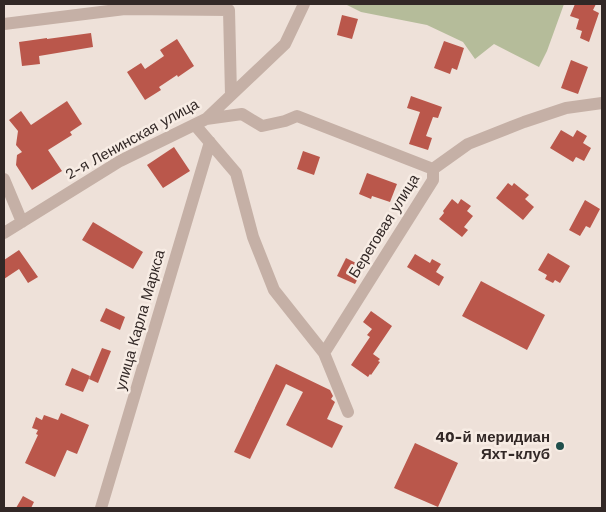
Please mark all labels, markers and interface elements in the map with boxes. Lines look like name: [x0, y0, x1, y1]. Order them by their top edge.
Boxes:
street label: 2-я Ленинская улица: [62, 95, 202, 183]
street label: Береговая улица: [345, 170, 423, 281]
street label: улица Карла Маркса: [111, 247, 169, 392]
place label: 40-й меридиан Яхт-клуб: [435, 428, 550, 463]
marker: 40-й меридиан Яхт-клуб: [554, 440, 566, 452]

